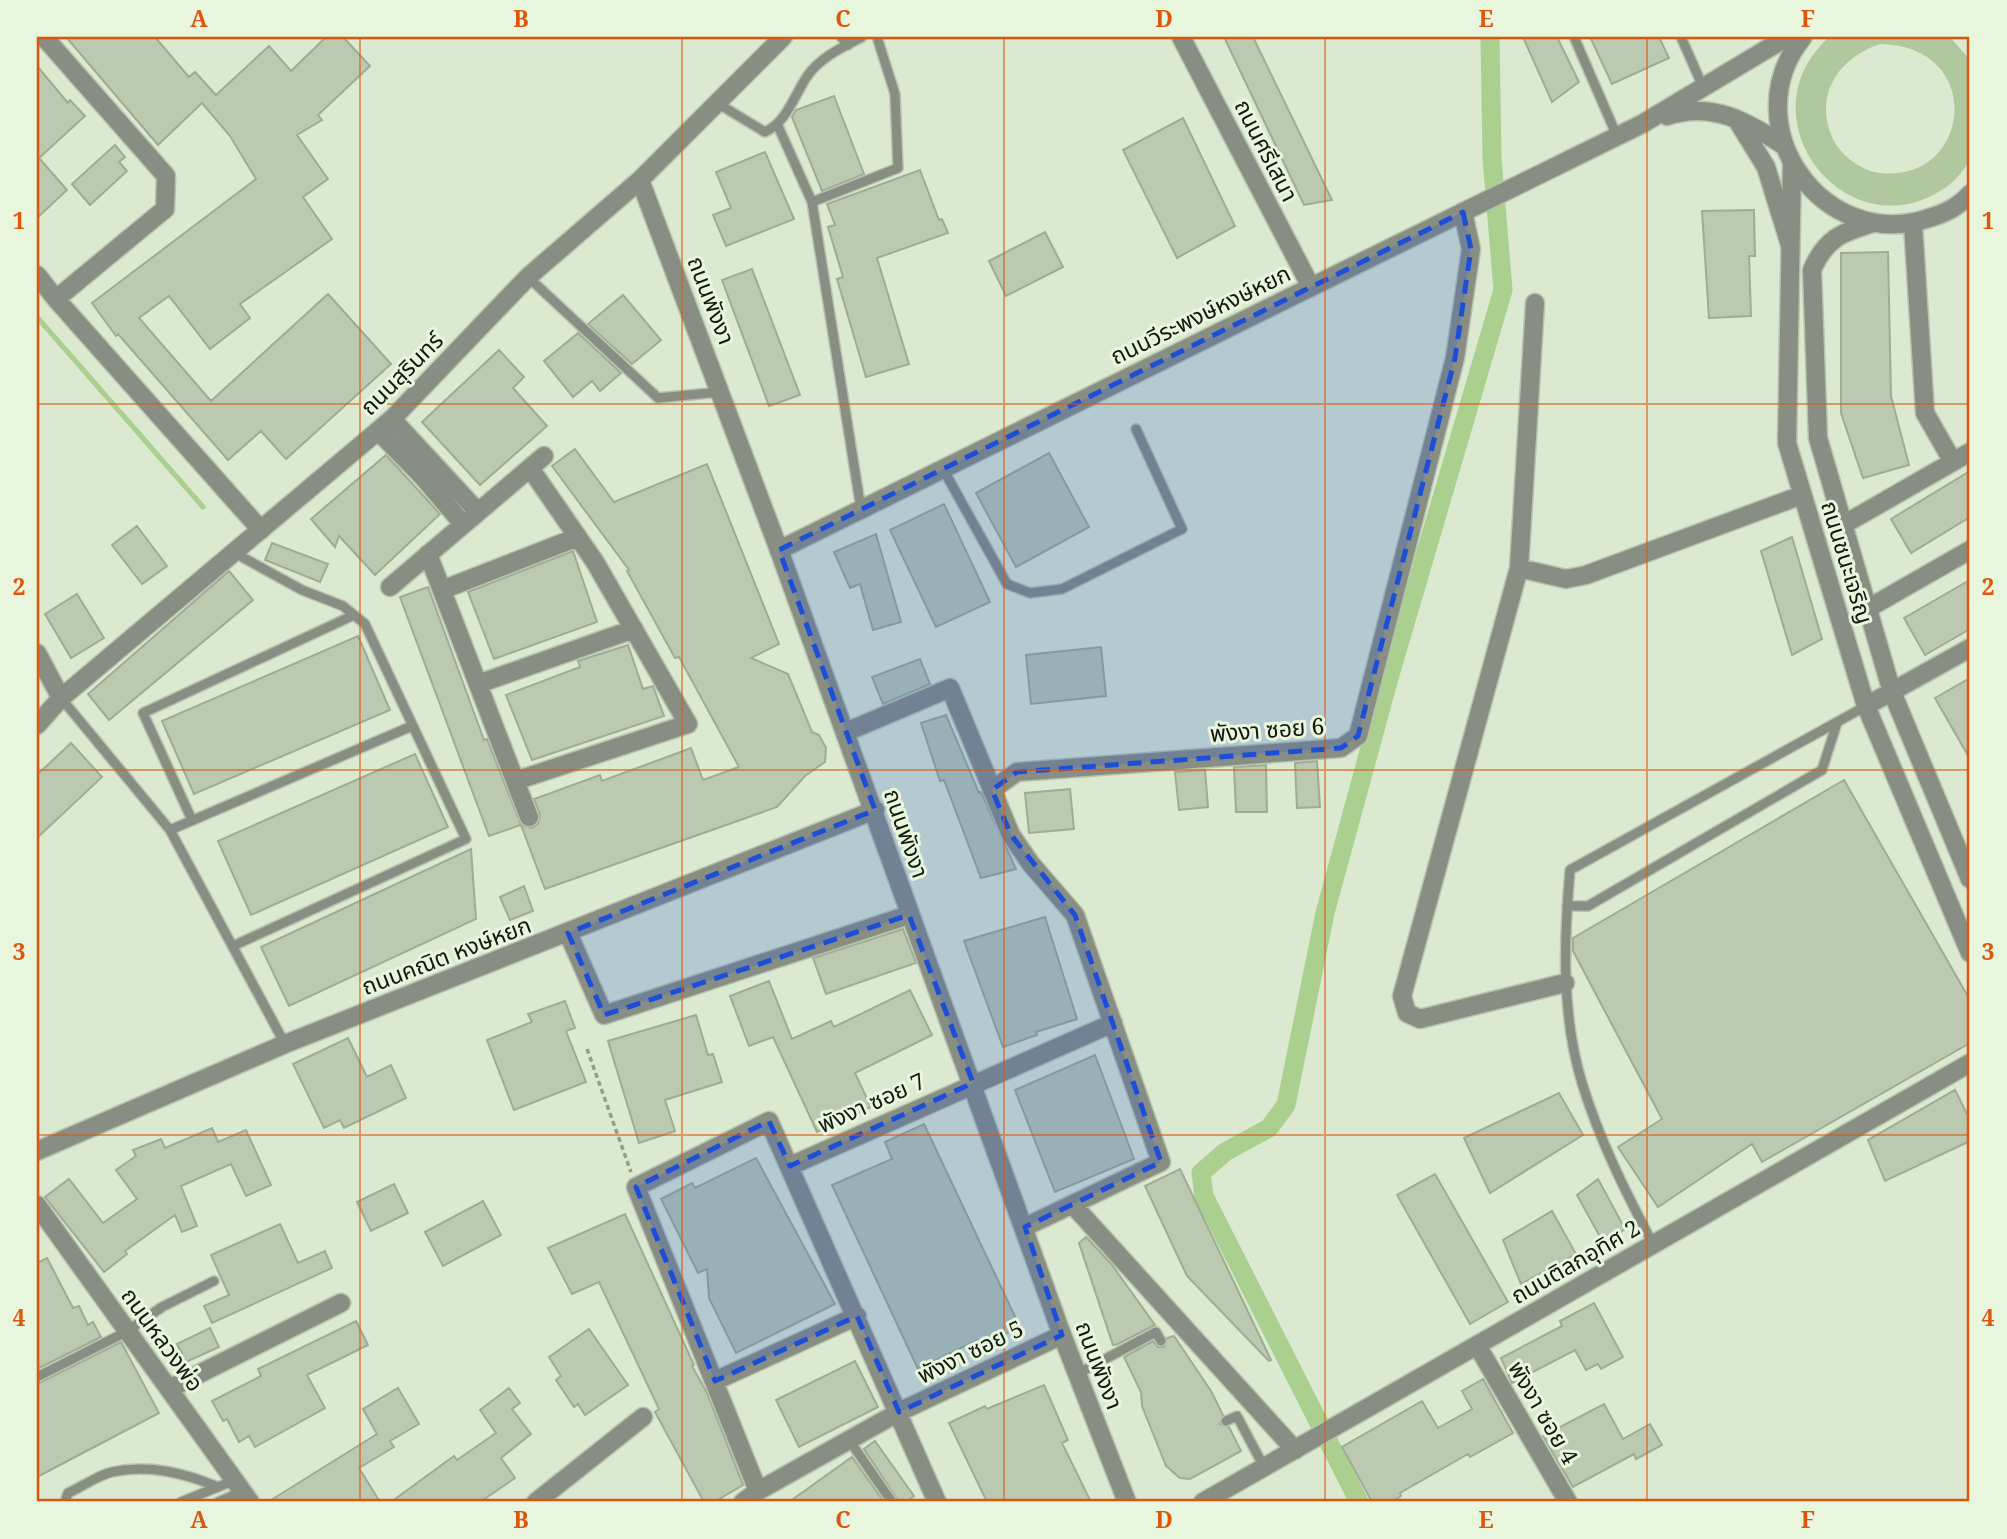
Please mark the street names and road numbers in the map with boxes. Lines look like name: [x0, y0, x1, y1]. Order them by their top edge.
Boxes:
street label: ถนนศรีเสนา: [1228, 93, 1306, 207]
street label: ถนนพังงา: [681, 251, 743, 349]
street label: ถนนวีระพงษ์หงษ์หยก: [1104, 256, 1296, 372]
street label: ถนนสุรินทร์: [352, 324, 450, 422]
street label: ถนนชนะเจริญ: [1814, 497, 1882, 627]
street label: พังงา ซอย 6: [1209, 709, 1325, 749]
street label: ถนนพังงา: [877, 784, 937, 882]
street label: ถนนคณิต หงษ์หยก: [357, 908, 535, 1002]
street label: พังงา ซอย 7: [812, 1064, 930, 1140]
street label: ถนนติลกอุทิศ 2: [1505, 1211, 1645, 1311]
street label: ถนนหลวงพ่อ: [114, 1280, 212, 1398]
street label: พังงา ซอย 5: [912, 1312, 1028, 1390]
street label: ถนนพังงา: [1069, 1316, 1131, 1414]
street label: พังงา ซอย 4: [1502, 1354, 1587, 1470]

